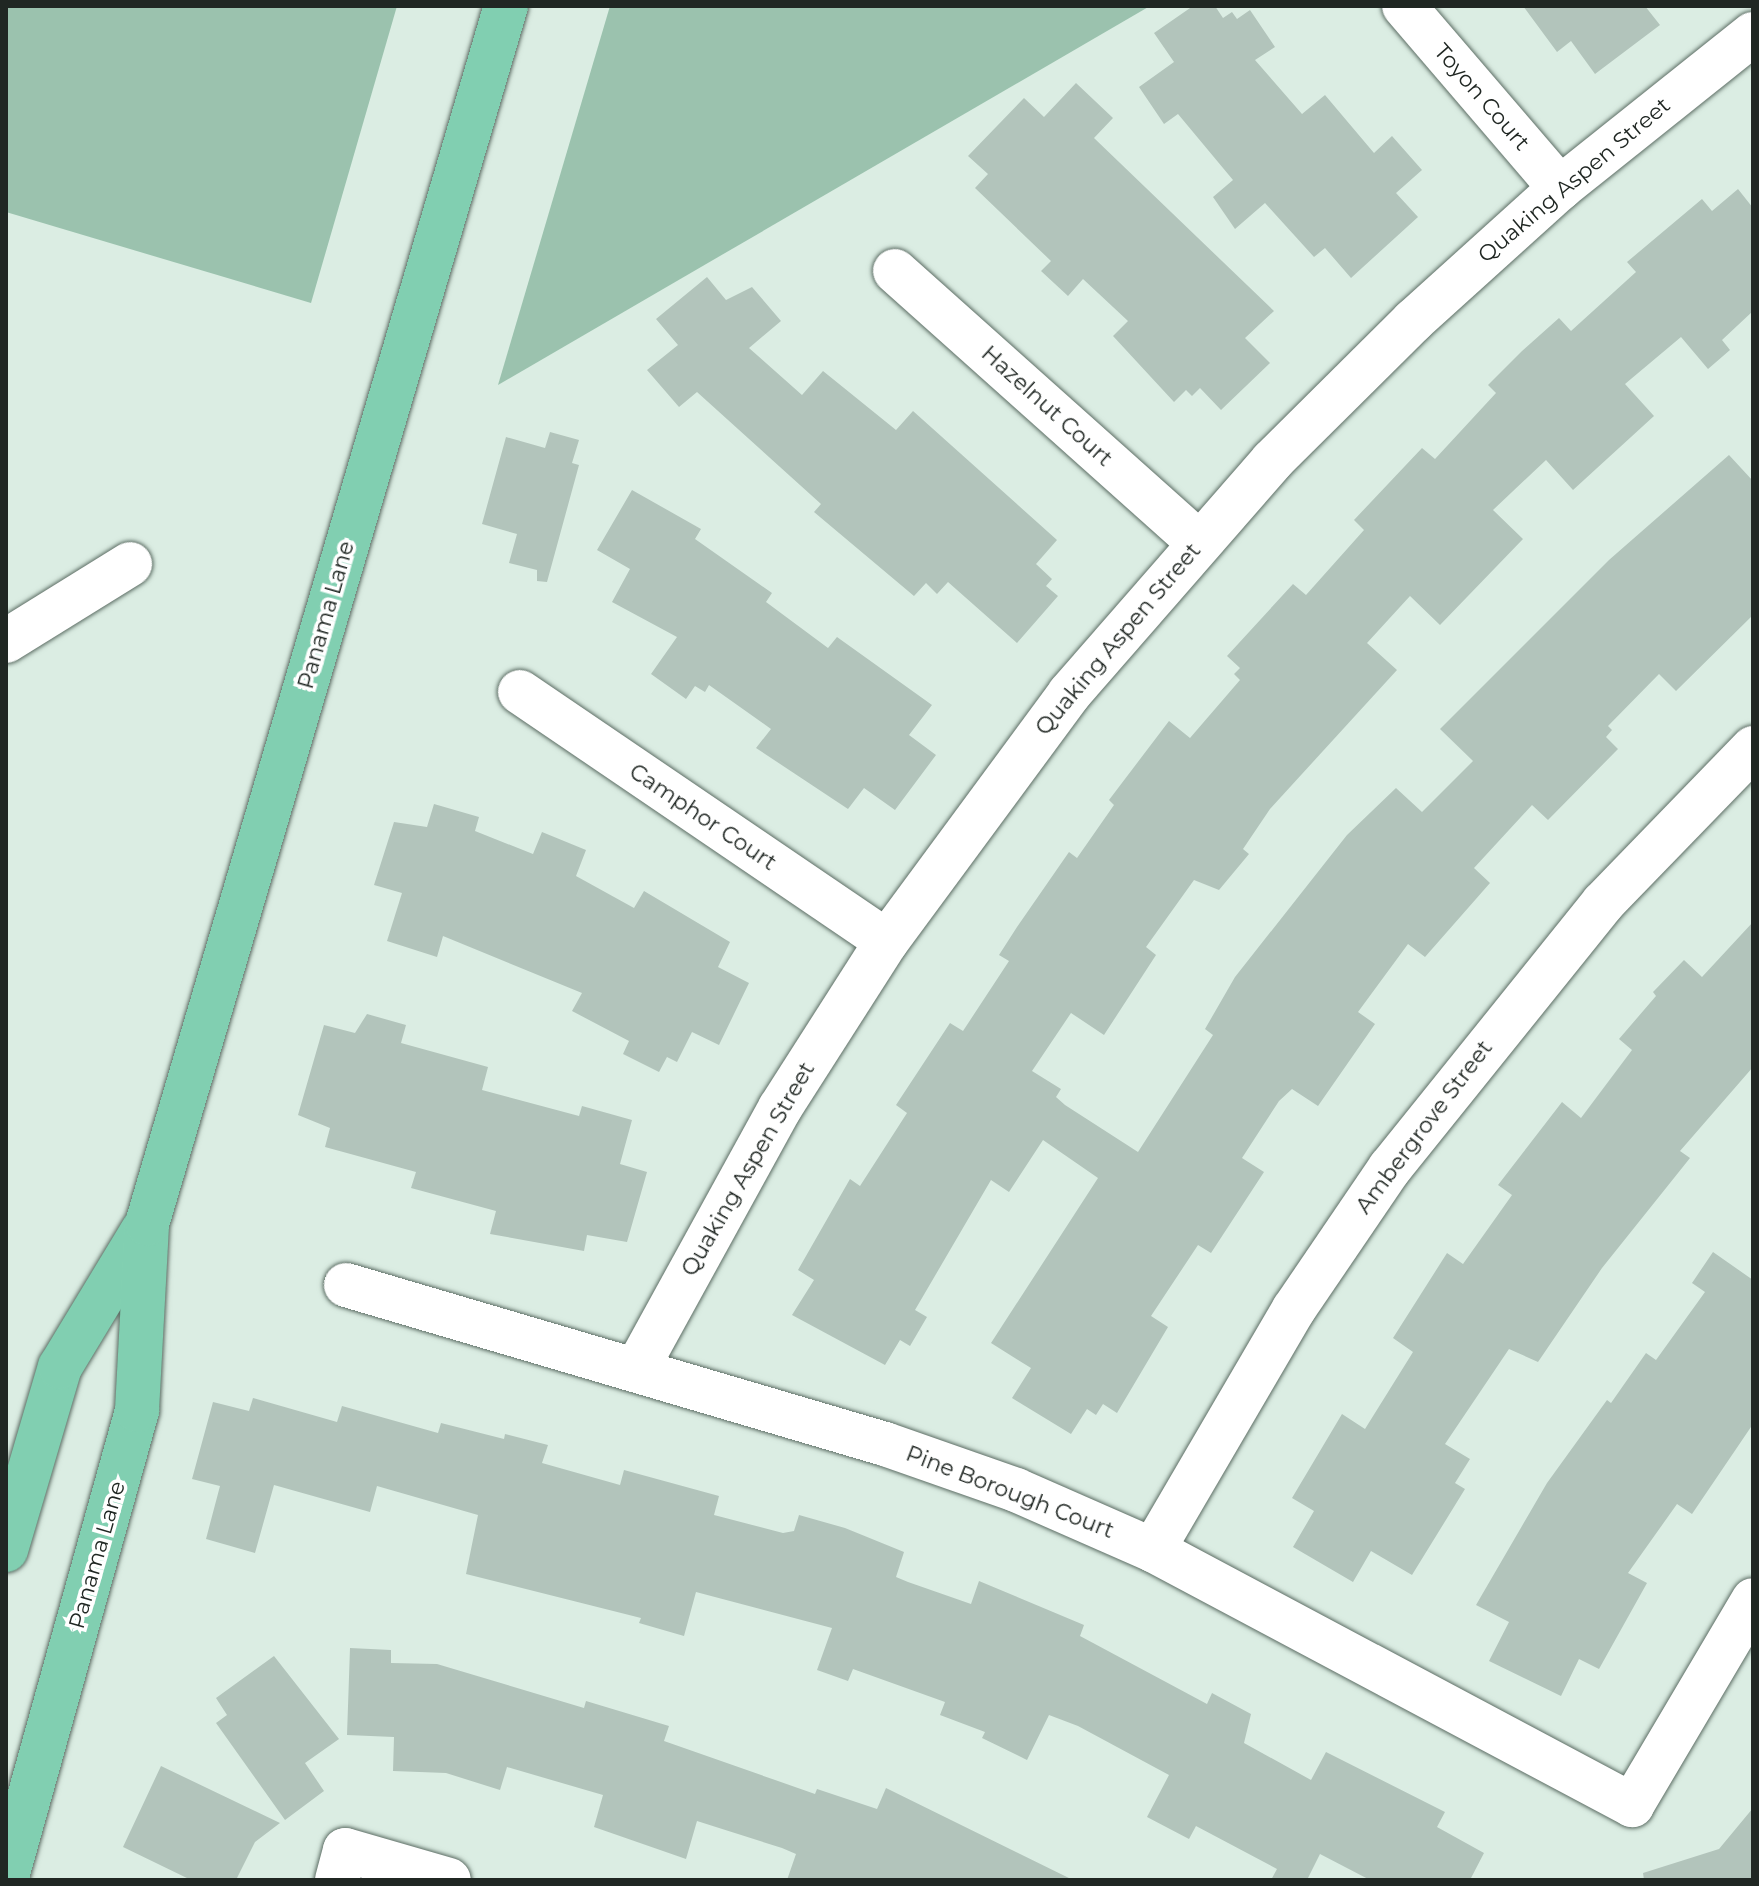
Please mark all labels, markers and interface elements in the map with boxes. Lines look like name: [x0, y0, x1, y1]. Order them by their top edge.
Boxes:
street label: Toyon Court: [1429, 38, 1535, 156]
street label: Quaking Aspen Street: [1473, 92, 1675, 268]
street label: Hazelnut Court: [976, 340, 1118, 472]
street label: Panama Lane: [292, 538, 360, 692]
street label: Quaking Aspen Street: [1030, 538, 1206, 740]
street label: Camphor Court: [624, 758, 782, 876]
street label: Ambergrove Street: [1350, 1035, 1498, 1219]
street label: Quaking Aspen Street: [676, 1057, 820, 1281]
street label: Pine Borough Court: [902, 1440, 1118, 1544]
street label: Panama Lane: [63, 1478, 131, 1632]

